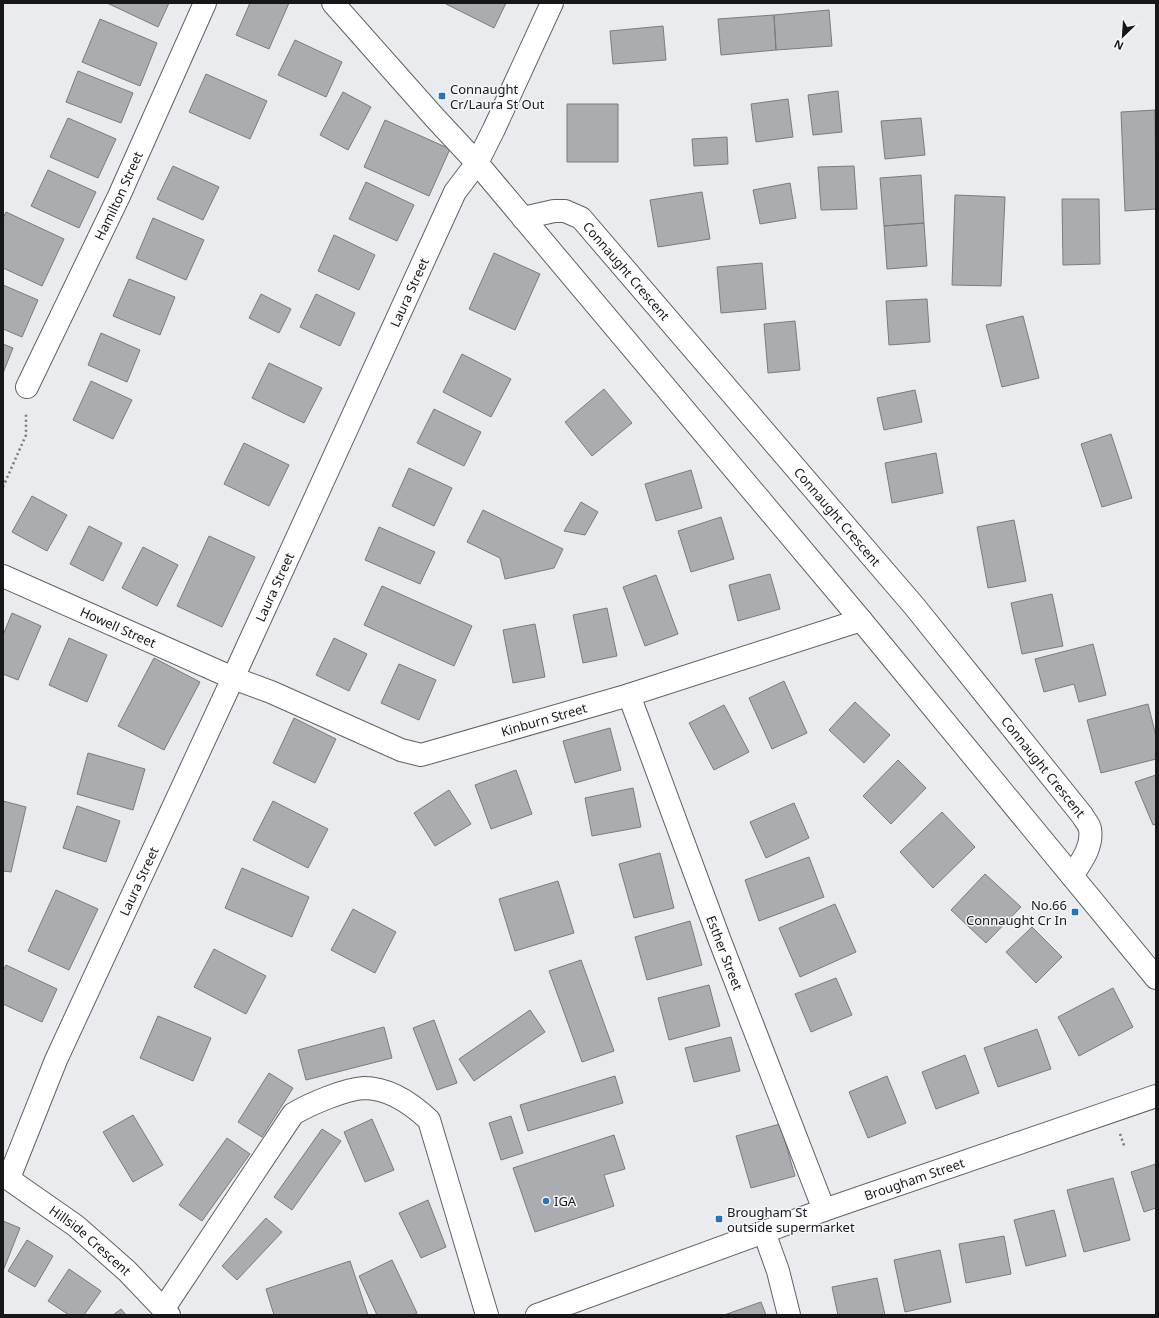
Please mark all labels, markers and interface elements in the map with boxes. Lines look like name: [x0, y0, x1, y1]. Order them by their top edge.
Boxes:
north arrow: [1103, 16, 1143, 56]
text: N: [1111, 37, 1126, 54]
place label: Connaught Cr/Laura St Out: [450, 80, 545, 113]
marker: Connaught Cr/Laura St Out: [437, 91, 447, 101]
street label: Hamilton Street: [90, 148, 147, 243]
street label: Connaught Crescent: [579, 218, 674, 324]
street label: Laura Street: [386, 255, 433, 330]
street label: Connaught Crescent: [790, 463, 885, 570]
street label: Laura Street: [251, 549, 298, 625]
street label: Howell Street: [77, 602, 159, 652]
street label: Kinburn Street: [499, 699, 589, 740]
street label: Connaught Crescent: [997, 713, 1090, 821]
street label: Laura Street: [115, 844, 163, 919]
place label: No.66 Connaught Cr In: [966, 896, 1067, 929]
marker: No.66 Connaught Cr In: [1070, 907, 1080, 917]
street label: Esther Street: [702, 913, 747, 993]
street label: Brougham Street: [862, 1153, 967, 1205]
place label: IGA: [554, 1192, 577, 1210]
marker: IGA: [541, 1196, 551, 1206]
street label: Hillside Crescent: [46, 1201, 135, 1279]
place label: Brougham St outside supermarket: [727, 1203, 855, 1236]
marker: Brougham St outside supermarket: [714, 1214, 724, 1224]

